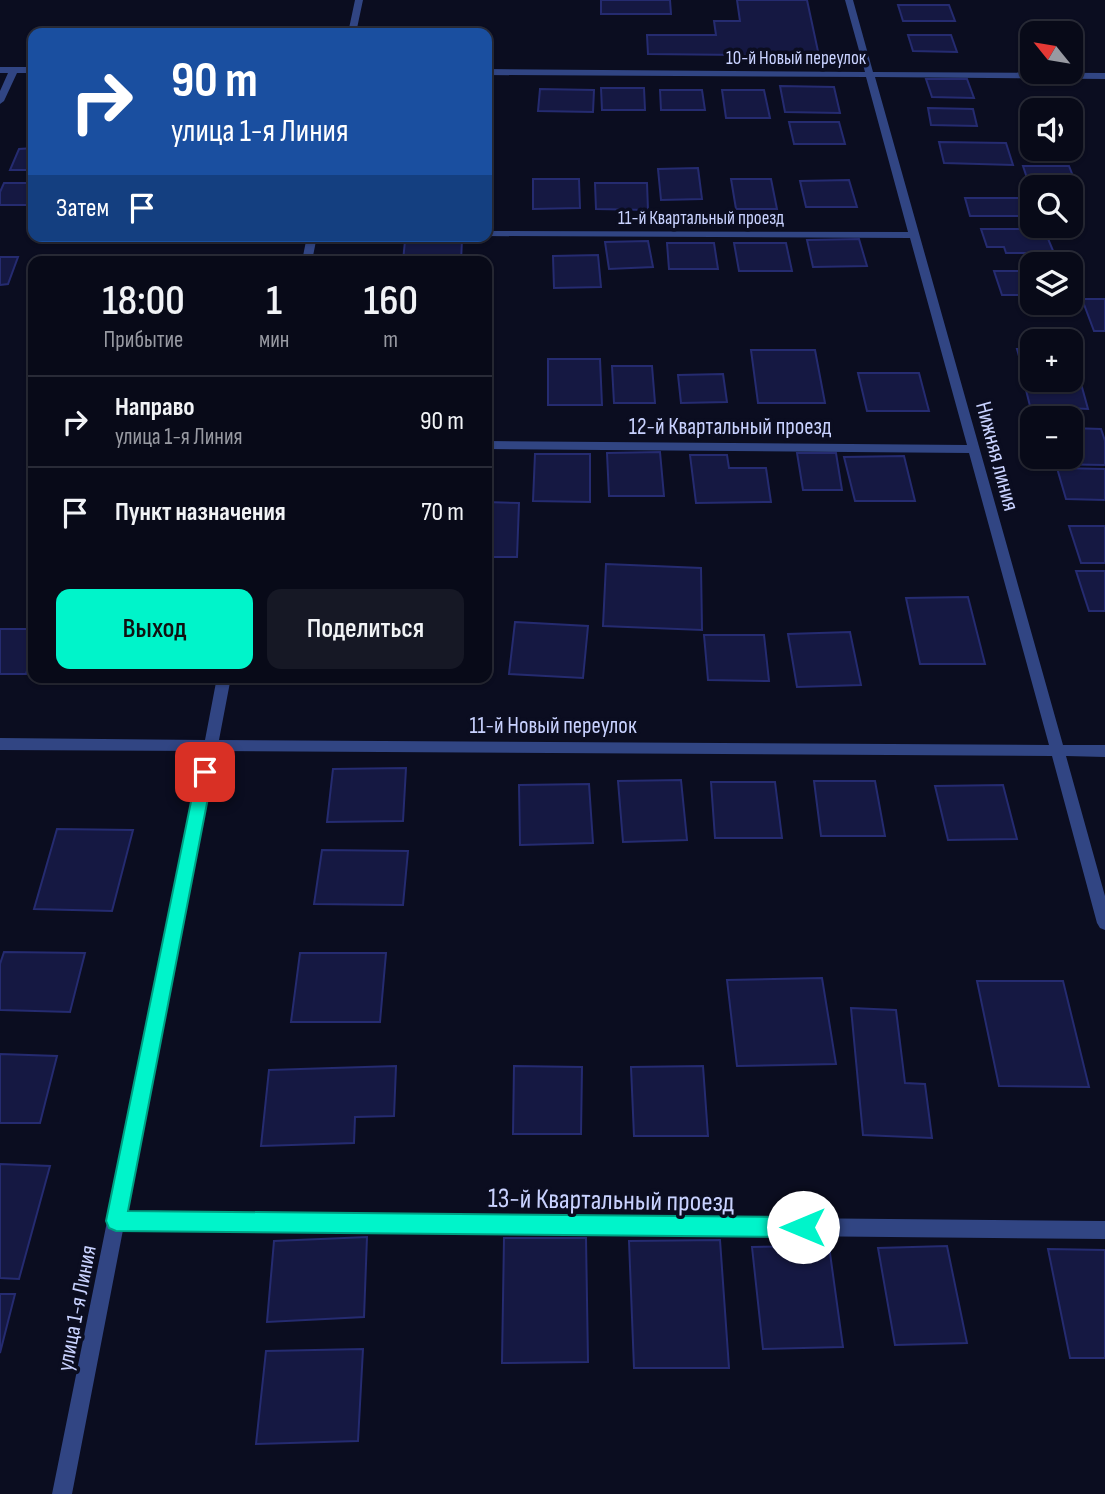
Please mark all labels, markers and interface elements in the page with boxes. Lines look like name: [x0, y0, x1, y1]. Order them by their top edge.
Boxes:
north arrow: [1020, 21, 1083, 84]
map controls: [1020, 21, 1083, 469]
street label: 10-й Новый переулок: [726, 47, 867, 70]
text: 90 m: [171, 52, 258, 111]
icon: right: [56, 56, 147, 147]
button: sound: [1020, 98, 1083, 161]
text: улица 1-я Линия: [171, 112, 349, 151]
button: search: [1020, 175, 1083, 238]
icon: arrive: [123, 189, 161, 227]
text: Затем: [56, 193, 109, 224]
street label: 11-й Квартальный проезд: [618, 207, 784, 230]
button: layers: [1020, 252, 1083, 315]
text: 18:00: [102, 276, 185, 327]
text: 1: [266, 276, 282, 327]
text: 160: [364, 276, 418, 327]
text: Прибытие: [104, 326, 183, 354]
text: мин: [259, 326, 289, 354]
text: m: [383, 326, 398, 354]
button: +: [1020, 329, 1083, 392]
text: Направо: [115, 392, 194, 423]
street label: Нижняя линия: [969, 398, 1025, 514]
icon: right: [56, 403, 94, 441]
text: 90 m: [420, 406, 464, 437]
button: −: [1020, 406, 1083, 469]
street label: 12-й Квартальный проезд: [629, 413, 832, 441]
text: улица 1-я Линия: [115, 423, 243, 451]
icon: arrive: [56, 494, 94, 532]
text: Пункт назначения: [115, 497, 286, 528]
text: 70 m: [421, 497, 464, 528]
button: Выход: [56, 589, 253, 669]
button: Поделиться: [267, 589, 464, 669]
street label: 11-й Новый переулок: [469, 712, 637, 740]
pin: [175, 742, 235, 802]
icon: arrive: [186, 753, 224, 791]
street label: 13-й Квартальный проезд: [488, 1182, 735, 1219]
position arrow: [766, 1190, 840, 1264]
street label: улица 1-я Линия: [51, 1243, 103, 1373]

